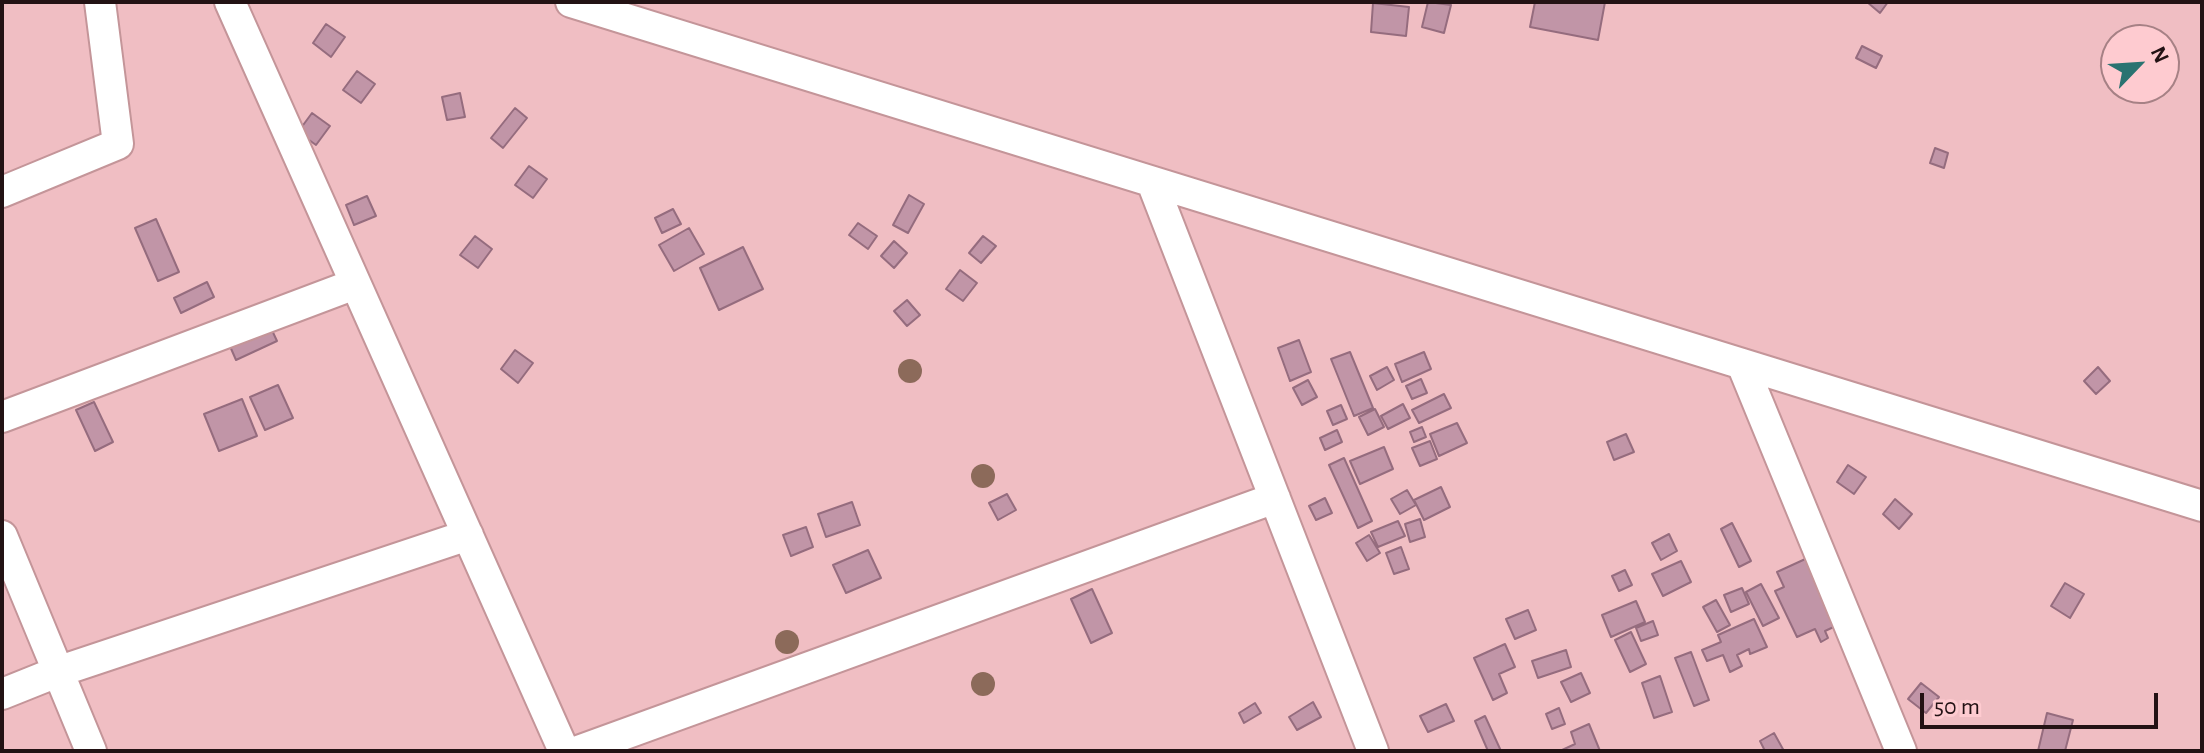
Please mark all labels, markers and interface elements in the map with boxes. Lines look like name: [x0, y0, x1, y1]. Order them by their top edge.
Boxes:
north arrow: [2100, 24, 2180, 104]
text: N: [2147, 43, 2173, 66]
scale bar: [1924, 677, 2162, 727]
text: 50 m: [1934, 695, 1980, 719]

